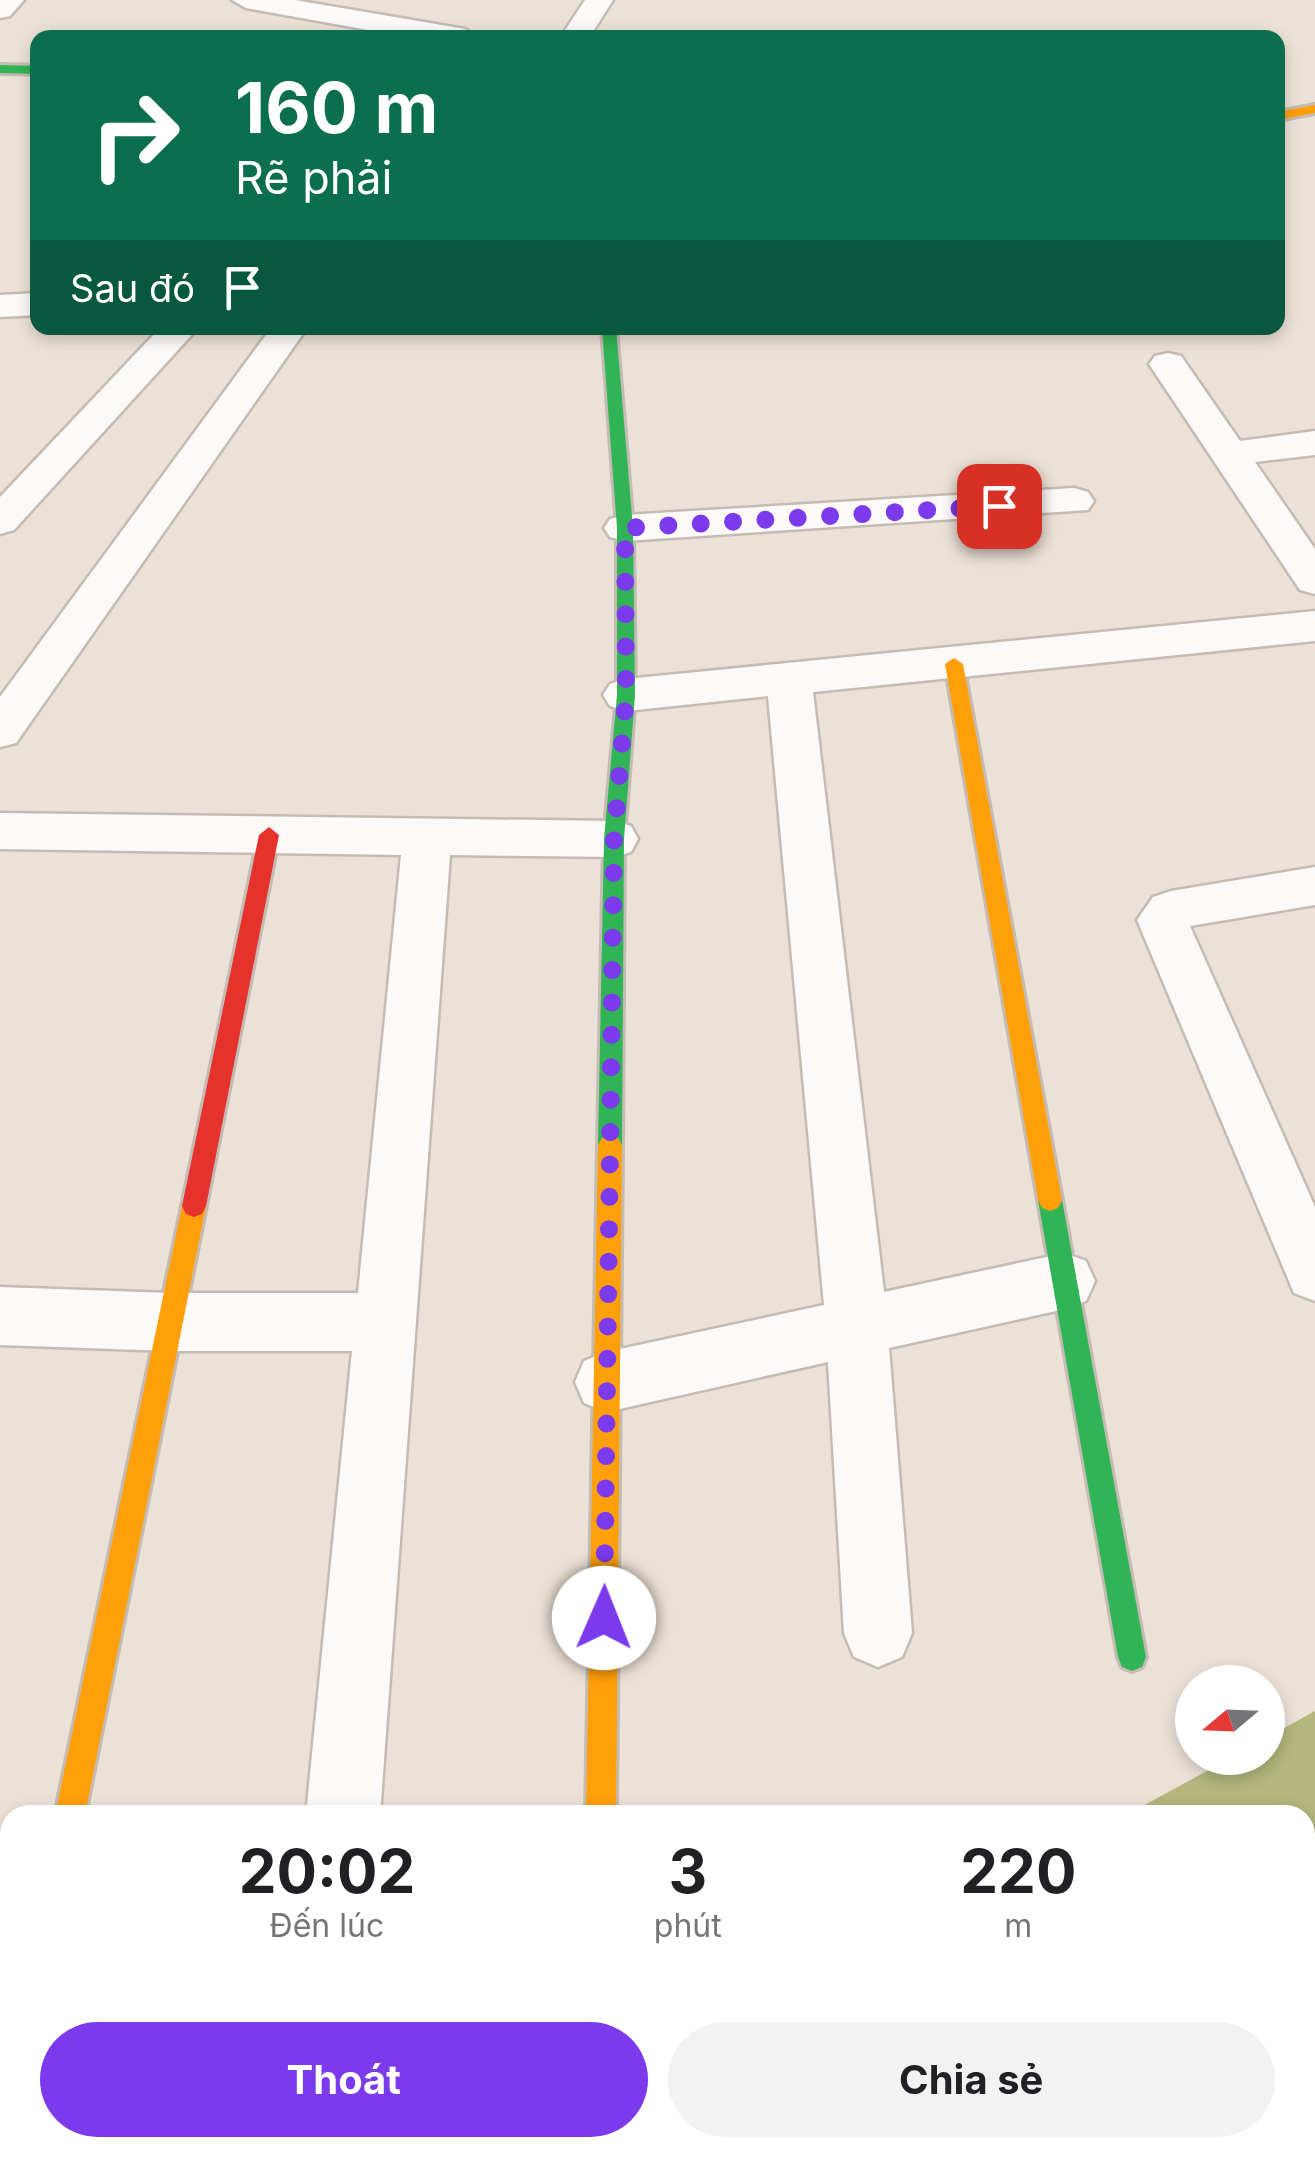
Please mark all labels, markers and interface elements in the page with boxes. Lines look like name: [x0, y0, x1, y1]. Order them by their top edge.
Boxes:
text: 160 m: [235, 65, 438, 150]
icon: right: [70, 70, 200, 200]
text: Rẽ phải: [235, 150, 393, 205]
icon: arrive: [215, 260, 270, 315]
text: Sau đó: [70, 265, 195, 311]
pin: [957, 464, 1042, 549]
icon: arrive: [972, 479, 1027, 534]
position arrow: [552, 1566, 656, 1670]
north arrow: [1175, 1665, 1285, 1775]
map controls: [1175, 1665, 1285, 1775]
text: 20:02: [239, 1835, 415, 1907]
text: 3: [668, 1835, 707, 1907]
text: 220: [960, 1835, 1076, 1907]
text: Đến lúc: [270, 1906, 384, 1945]
text: phút: [654, 1906, 722, 1945]
text: m: [1004, 1906, 1032, 1945]
button: Thoát: [40, 2022, 648, 2137]
button: Chia sẻ: [668, 2022, 1275, 2137]

